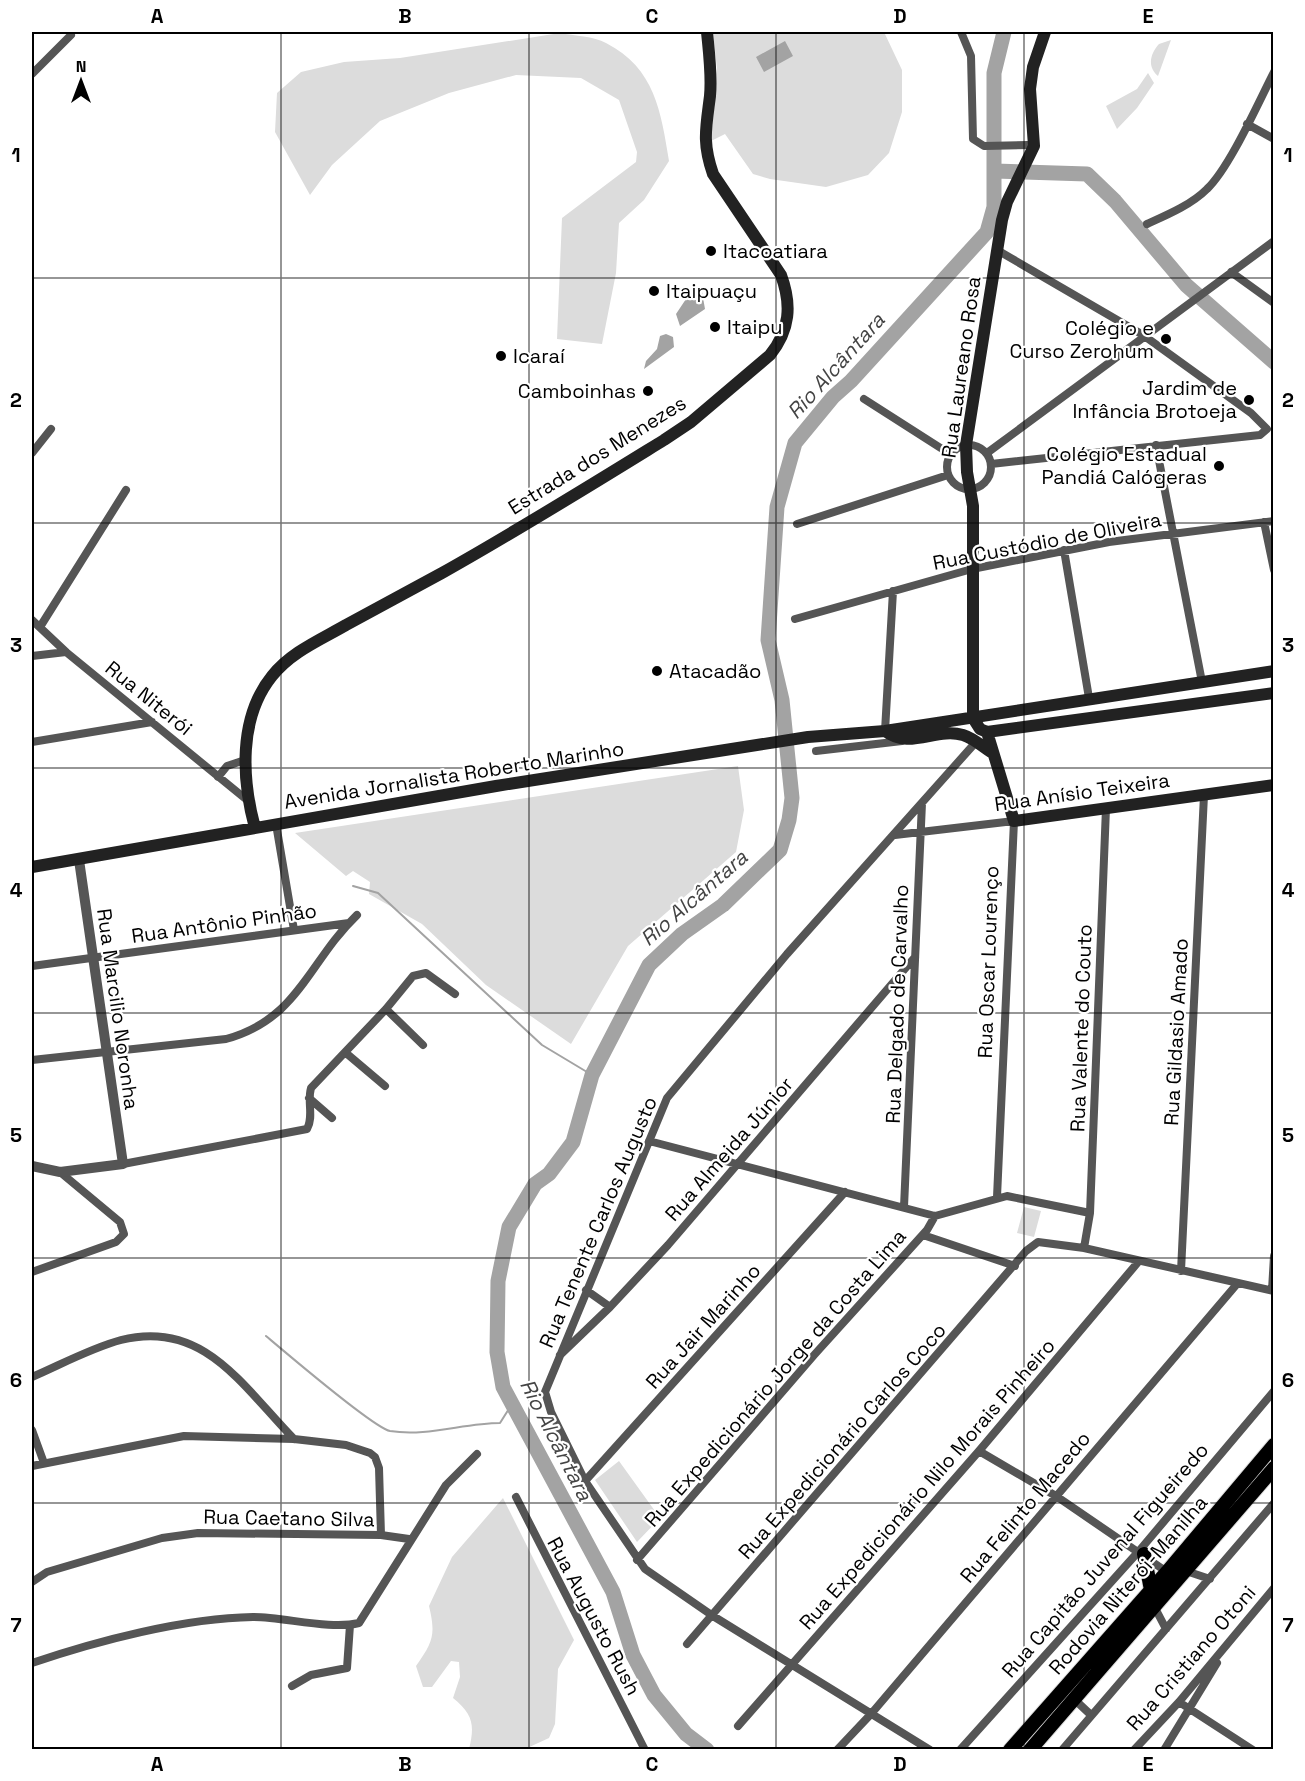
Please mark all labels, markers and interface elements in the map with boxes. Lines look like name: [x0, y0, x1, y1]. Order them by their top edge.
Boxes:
text: A: [151, 3, 164, 29]
text: B: [398, 3, 412, 29]
text: C: [646, 3, 659, 29]
text: D: [893, 3, 907, 29]
text: E: [1142, 3, 1154, 29]
north arrow: [51, 51, 111, 111]
text: N: [76, 56, 86, 77]
text: 1: [11, 142, 21, 168]
text: 1: [1283, 142, 1293, 168]
place label: Itacoatiara: [723, 238, 828, 264]
marker: Itacoatiara: [704, 244, 718, 258]
street label: Rua Laureano Rosa: [935, 275, 987, 459]
place label: Itaipuaçu: [666, 278, 757, 304]
marker: Itaipuaçu: [647, 284, 661, 298]
water label: Rio Alcântara: [781, 306, 891, 424]
place label: Itaipu: [727, 314, 783, 340]
place label: Colégio e Curso Zerohum: [1009, 315, 1154, 364]
marker: Itaipu: [708, 320, 722, 334]
marker: Colégio e Curso Zerohum: [1159, 332, 1173, 346]
place label: Icaraí: [513, 343, 565, 369]
marker: Icaraí: [494, 349, 508, 363]
place label: Jardim de Infância Brotoeja: [1072, 375, 1237, 424]
place label: Camboinhas: [518, 378, 636, 404]
marker: Camboinhas: [641, 384, 655, 398]
text: 2: [10, 387, 22, 413]
text: 2: [1282, 387, 1294, 413]
street label: Estrada dos Menezes: [503, 390, 691, 520]
marker: Jardim de Infância Brotoeja: [1242, 393, 1256, 407]
place label: Colégio Estadual Pandiá Calógeras: [1042, 441, 1207, 490]
marker: Colégio Estadual Pandiá Calógeras: [1212, 459, 1226, 473]
street label: Rua Custódio de Oliveira: [931, 506, 1163, 576]
text: 3: [10, 632, 22, 658]
text: 3: [1282, 632, 1294, 658]
street label: Rua Niterói: [100, 655, 198, 741]
place label: Atacadão: [669, 658, 761, 684]
marker: Atacadão: [650, 664, 664, 678]
street label: Avenida Jornalista Roberto Marinho: [282, 735, 626, 815]
street label: Rua Anísio Teixeira: [993, 767, 1171, 817]
water label: Rio Alcântara: [634, 843, 754, 952]
street label: Rua Oscar Lourenço: [972, 865, 1004, 1059]
text: 4: [10, 877, 23, 903]
text: 4: [1282, 877, 1295, 903]
street label: Rua Delgado de Carvalho: [880, 884, 914, 1124]
street label: Rua Antônio Pinhão: [130, 897, 318, 949]
street label: Rua Marcilio Noronha: [91, 907, 145, 1111]
street label: Rua Valente do Couto: [1064, 924, 1098, 1132]
street label: Rua Gildasio Amado: [1158, 938, 1194, 1126]
street label: Rua Almeida Júnior: [659, 1071, 799, 1227]
street label: Rua Tenente Carlos Augusto: [533, 1092, 663, 1352]
text: 5: [10, 1122, 22, 1148]
text: 5: [1282, 1122, 1294, 1148]
street label: Rua Expedicionário Jorge da Costa Lima: [639, 1224, 911, 1532]
street label: Rua Jair Marinho: [640, 1258, 766, 1394]
street label: Rua Expedicionário Carlos Coco: [732, 1318, 952, 1564]
street label: Rua Expedicionário Nilo Morais Pinheiro: [793, 1333, 1061, 1635]
text: 6: [10, 1367, 22, 1393]
text: 6: [1282, 1367, 1294, 1393]
water label: Rio Alcântara: [514, 1374, 599, 1506]
street label: Rua Felinto Macedo: [954, 1426, 1096, 1588]
street label: Rua Capitão Juvenal Figueiredo: [996, 1437, 1214, 1683]
street label: Rodovia Niterói-Manilha: [1043, 1490, 1213, 1680]
street label: Rua Caetano Silva: [203, 1504, 375, 1532]
street label: Rua Augusto Rush: [541, 1532, 647, 1700]
street label: Rua Cristiano Otoni: [1121, 1580, 1261, 1736]
text: 7: [10, 1612, 22, 1638]
text: 7: [1282, 1612, 1294, 1638]
text: A: [151, 1751, 164, 1777]
text: B: [398, 1751, 412, 1777]
text: C: [646, 1751, 659, 1777]
text: D: [893, 1751, 907, 1777]
text: E: [1142, 1751, 1154, 1777]

